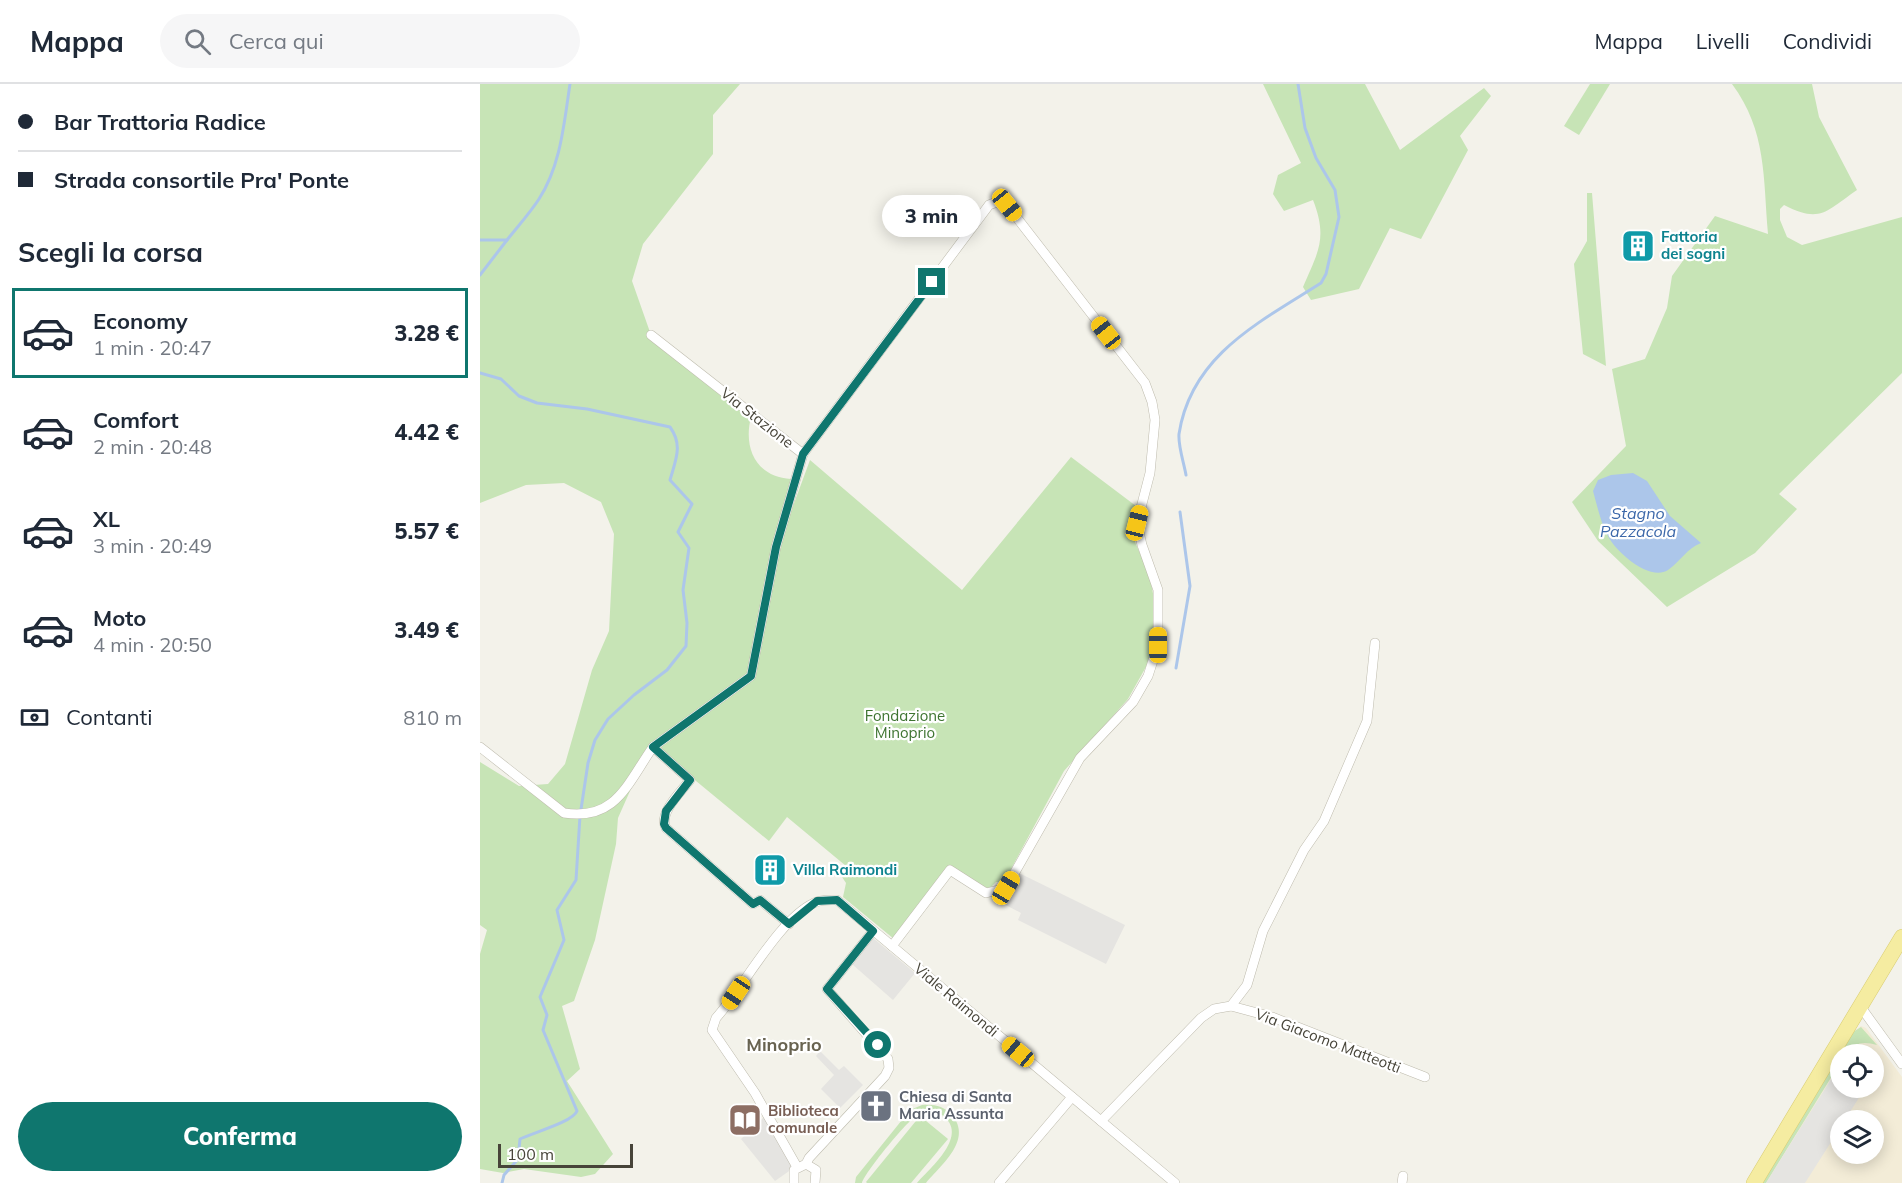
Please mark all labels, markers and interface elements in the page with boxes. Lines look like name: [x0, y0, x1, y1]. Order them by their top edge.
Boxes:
search box: [160, 14, 580, 68]
text: Mappa: [30, 24, 124, 59]
icon: search: [181, 25, 214, 58]
text: Cerca qui: [229, 27, 324, 55]
text: Mappa: [1594, 28, 1663, 54]
text: Livelli: [1696, 28, 1750, 54]
text: Condividi: [1783, 28, 1872, 54]
text: Bar Trattoria Radice: [54, 108, 266, 136]
text: Strada consortile Pra' Ponte: [54, 166, 349, 194]
car: [989, 185, 1025, 225]
callout: 3 min: [882, 195, 982, 237]
text: 3 min: [905, 203, 958, 228]
place label: Fattoria dei sogni: [1661, 227, 1725, 263]
building icon: Fattoria dei sogni: [1620, 228, 1656, 264]
text: Scegli la corsa: [18, 235, 203, 269]
route end: [918, 268, 945, 295]
icon: car: [21, 306, 75, 360]
text: Economy: [93, 307, 188, 335]
car: [1088, 313, 1124, 353]
text: 3.28 €: [394, 319, 459, 347]
text: 1 min · 20:47: [93, 335, 212, 360]
street label: Via Stazione: [717, 383, 798, 452]
icon: car: [21, 405, 75, 459]
text: Comfort: [93, 406, 179, 434]
text: 4.42 €: [394, 418, 459, 446]
text: 2 min · 20:48: [93, 434, 212, 459]
car: [1124, 503, 1150, 543]
water label: Stagno Pazzacola: [1600, 503, 1676, 541]
icon: car: [21, 504, 75, 558]
text: XL: [93, 505, 120, 533]
text: 5.57 €: [394, 517, 459, 545]
text: 3 min · 20:49: [93, 533, 212, 558]
icon: car: [21, 603, 75, 657]
text: Moto: [93, 604, 146, 632]
text: 3.49 €: [394, 616, 459, 644]
car: [1149, 627, 1167, 663]
text: 4 min · 20:50: [93, 632, 212, 657]
icon: cash: [18, 701, 51, 734]
text: Contanti: [66, 703, 152, 731]
text: 810 m: [403, 705, 462, 730]
park label: Fondazione Minoprio: [865, 706, 945, 742]
building icon: Villa Raimondi: [752, 852, 788, 888]
place label: Villa Raimondi: [792, 860, 897, 879]
car: [989, 868, 1023, 908]
street label: Viale Raimondi: [910, 959, 1003, 1041]
car: [718, 973, 754, 1013]
street label: Via Giacomo Matteotti: [1253, 1004, 1404, 1077]
route start: [864, 1031, 891, 1058]
district label: Minoprio: [746, 1033, 822, 1056]
car: [998, 1034, 1038, 1070]
map controls: [1830, 1044, 1884, 1164]
button: locate: [1830, 1044, 1884, 1098]
place label: Chiesa di Santa Maria Assunta: [899, 1087, 1012, 1123]
church icon: Chiesa di Santa Maria Assunta: [858, 1088, 894, 1124]
place label: Biblioteca comunale: [768, 1101, 839, 1137]
button: Conferma: [18, 1102, 462, 1171]
library icon: Biblioteca comunale: [727, 1102, 763, 1138]
button: layers: [1830, 1110, 1884, 1164]
scale bar: [498, 1141, 633, 1168]
text: 100 m: [507, 1144, 554, 1164]

